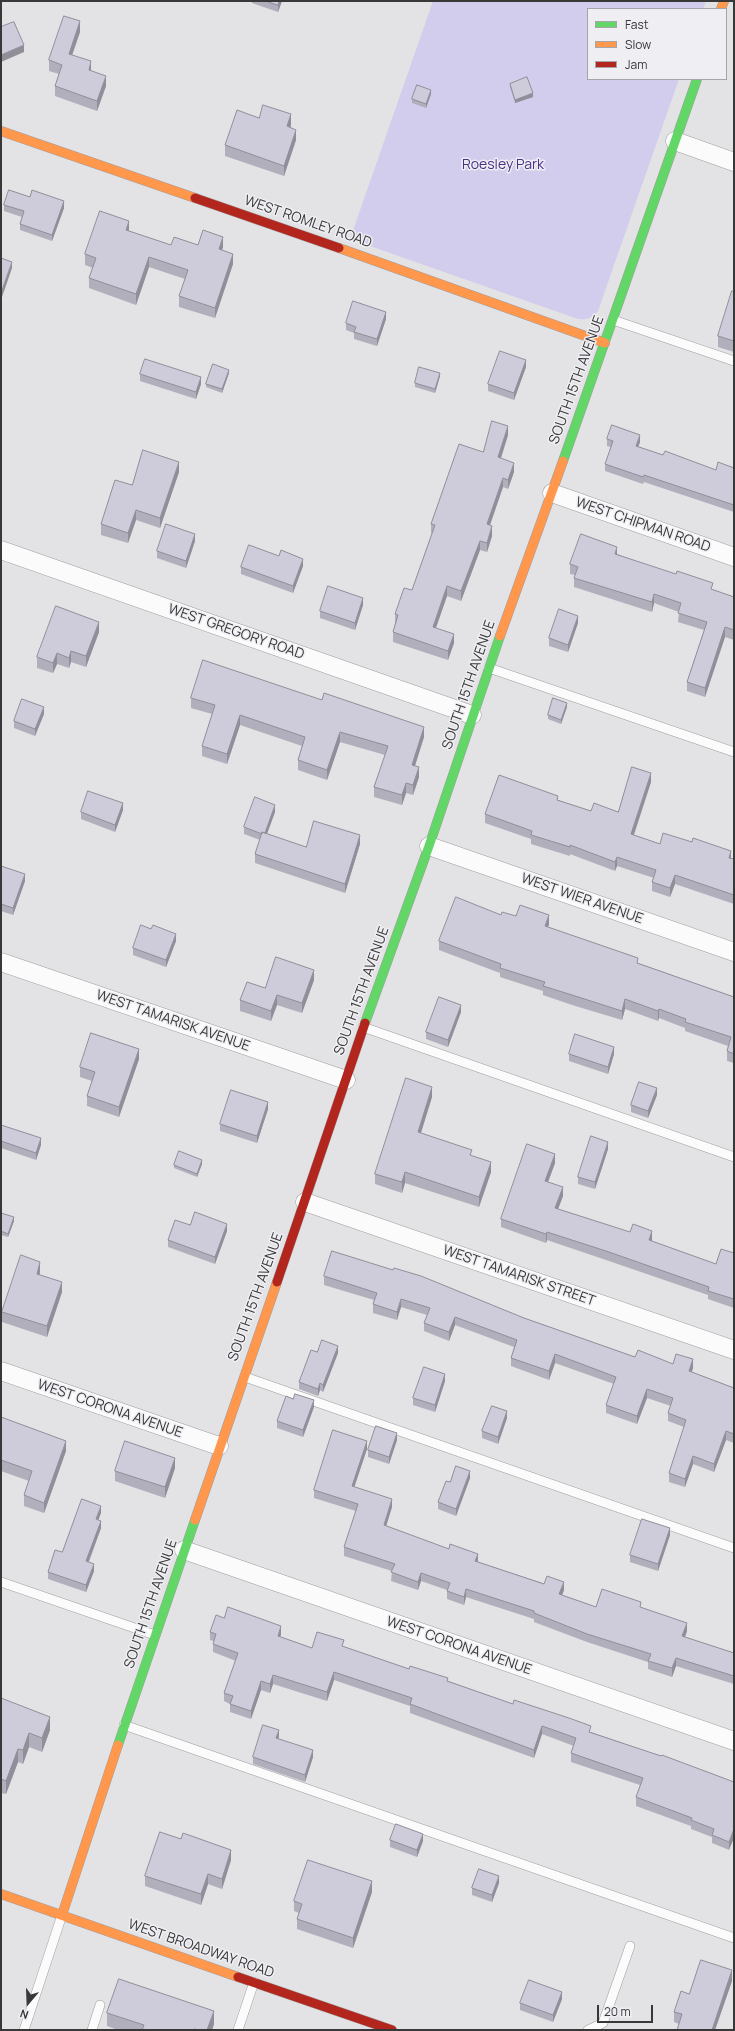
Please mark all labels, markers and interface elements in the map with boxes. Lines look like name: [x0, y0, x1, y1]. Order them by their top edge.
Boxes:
legend: [587, 8, 727, 80]
text: Fast: [625, 16, 649, 33]
text: Slow: [625, 36, 651, 53]
text: Jam: [625, 56, 647, 73]
park label: Roesley Park: [462, 157, 544, 173]
street label: WEST ROMLEY ROAD: [242, 192, 374, 252]
street label: SOUTH 15TH AVENUE: [546, 314, 608, 446]
street label: WEST CHIPMAN ROAD: [573, 494, 713, 556]
street label: WEST GREGORY ROAD: [166, 601, 306, 663]
street label: SOUTH 15TH AVENUE: [439, 618, 499, 752]
street label: WEST WIER AVENUE: [519, 870, 645, 928]
street label: SOUTH 15TH AVENUE: [331, 925, 393, 1057]
street label: WEST TAMARISK AVENUE: [94, 987, 252, 1055]
street label: SOUTH 15TH AVENUE: [225, 1231, 287, 1363]
street label: WEST TAMARISK STREET: [441, 1242, 597, 1310]
street label: WEST CORONA AVENUE: [35, 1376, 185, 1442]
street label: SOUTH 15TH AVENUE: [121, 1537, 181, 1671]
street label: WEST CORONA AVENUE: [384, 1613, 534, 1679]
street label: WEST BROADWAY ROAD: [126, 1916, 276, 1982]
north arrow: [8, 1983, 48, 2023]
scale bar: [599, 1997, 655, 2023]
text: 20 m: [604, 2003, 631, 2020]
text: N: [18, 2006, 30, 2023]

